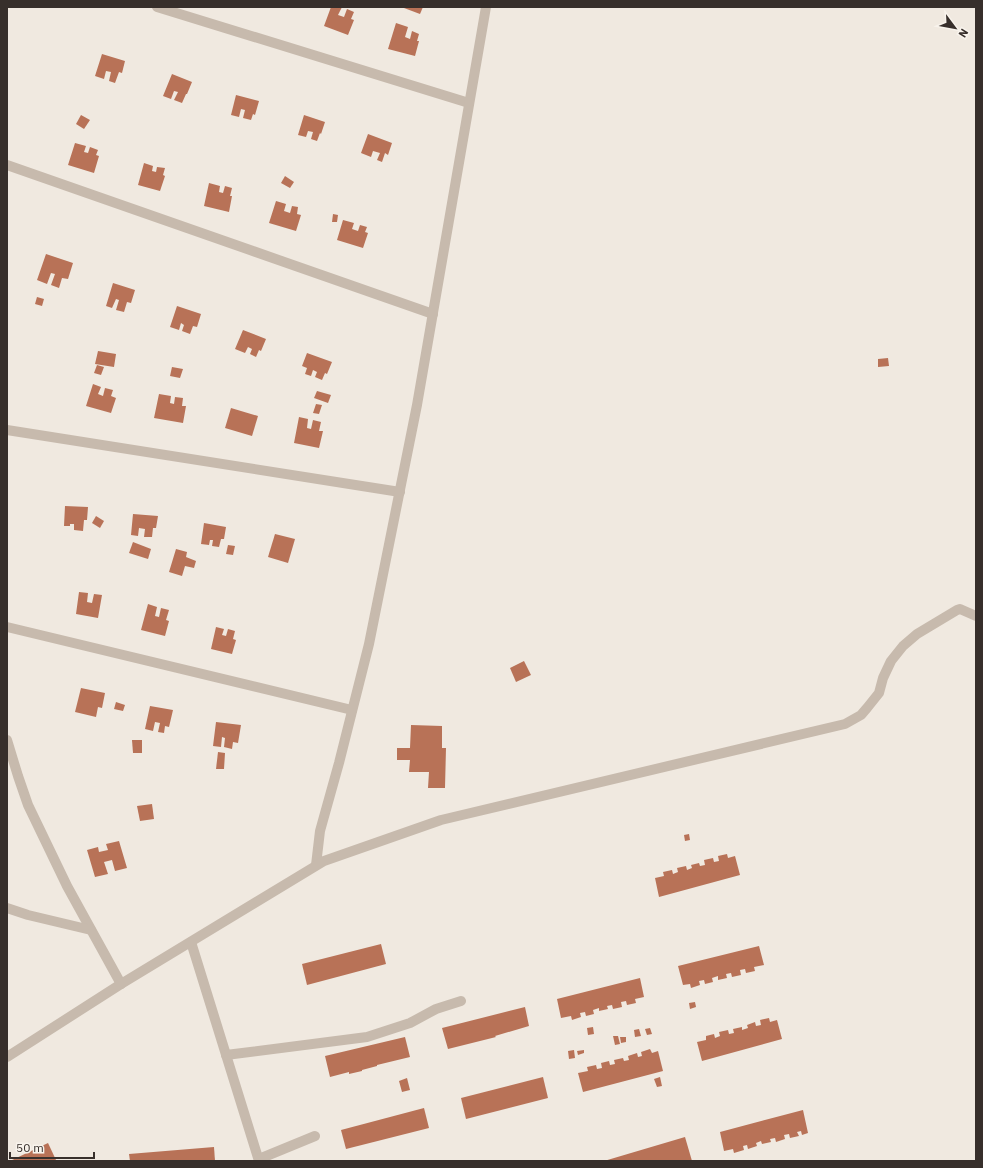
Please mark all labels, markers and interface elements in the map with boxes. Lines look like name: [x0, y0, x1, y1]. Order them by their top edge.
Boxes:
north arrow: [935, 8, 975, 48]
text: N: [955, 26, 972, 40]
scale bar: [10, 1134, 94, 1160]
text: 50 m: [16, 1140, 44, 1155]

